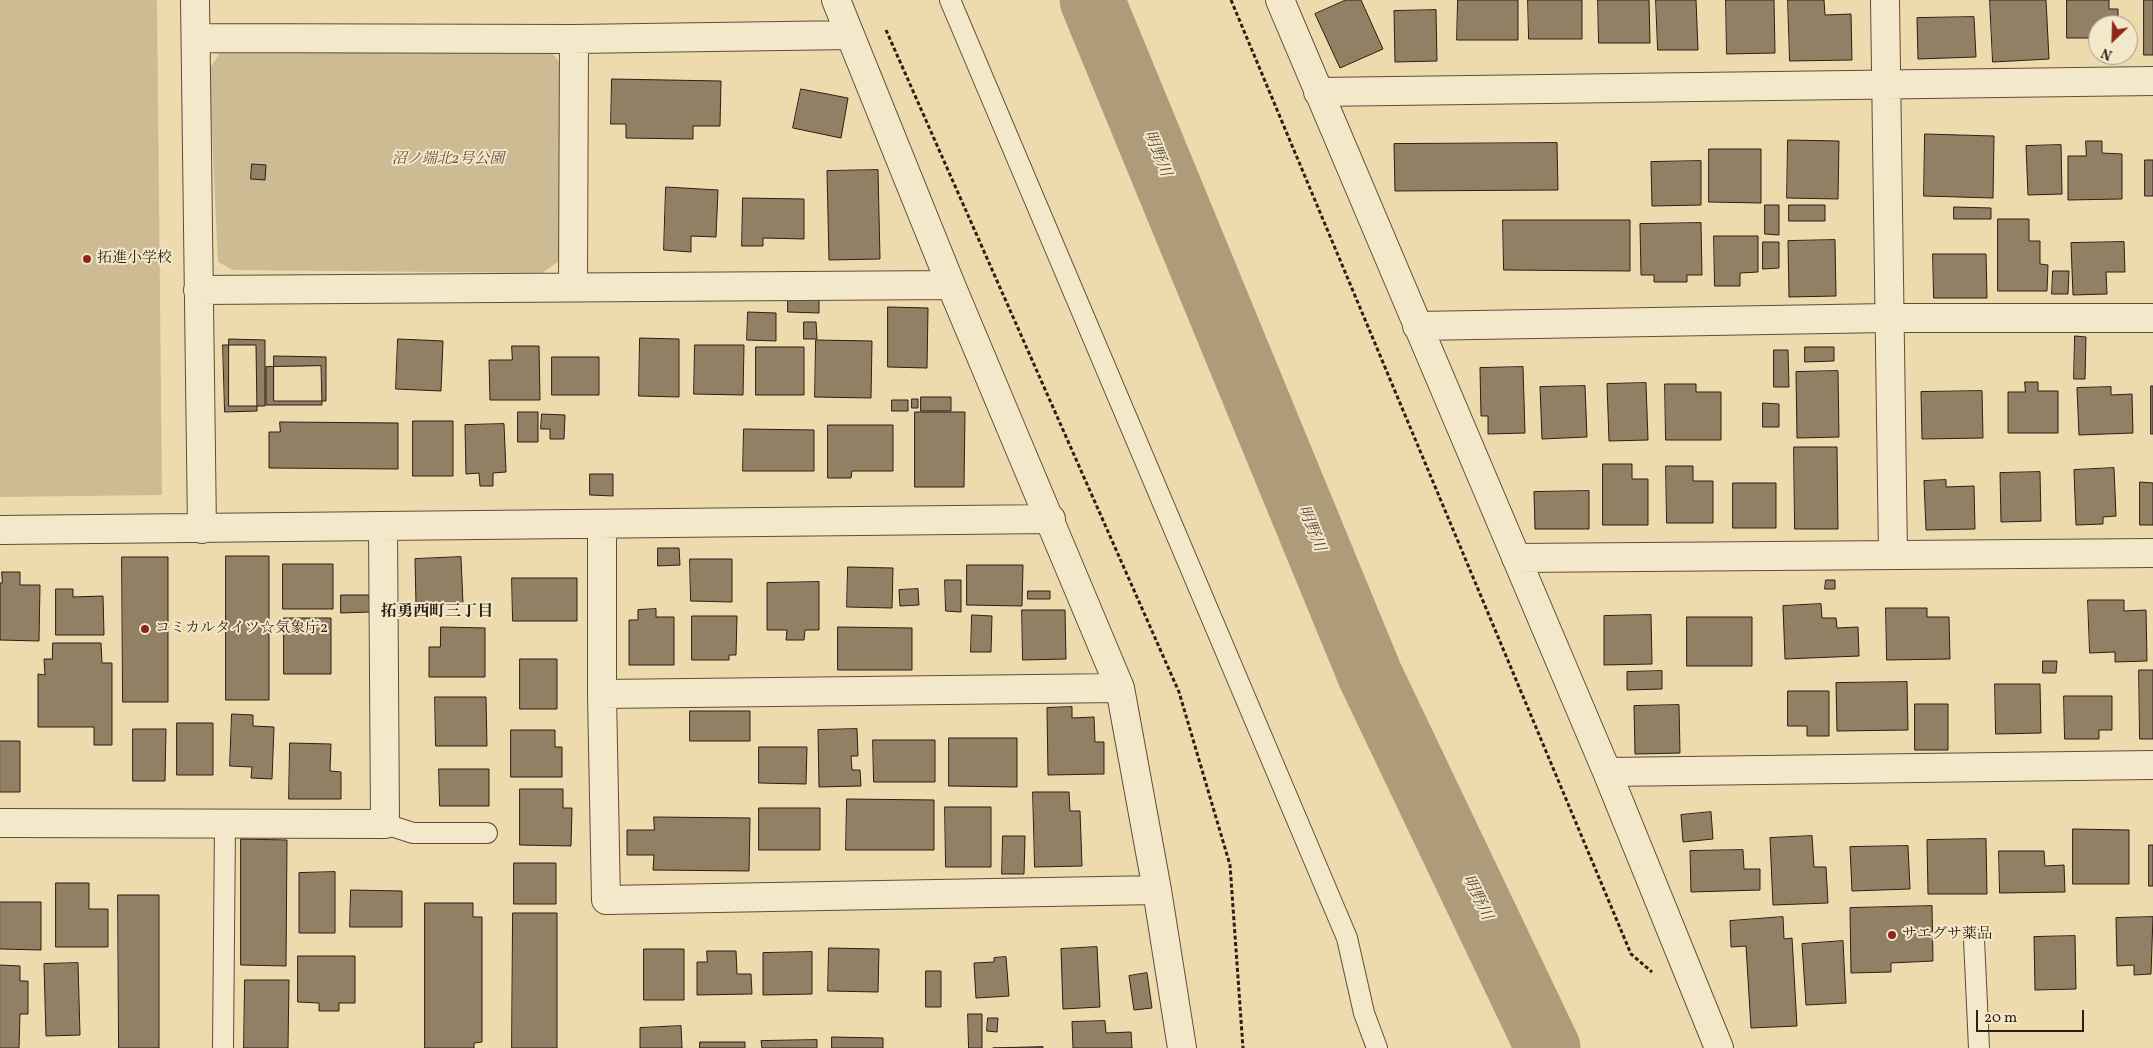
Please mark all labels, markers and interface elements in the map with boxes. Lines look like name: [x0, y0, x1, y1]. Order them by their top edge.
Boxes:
north arrow: [2088, 15, 2138, 65]
text: N: [2099, 43, 2116, 64]
water label: 明野川: [1138, 128, 1174, 180]
park label: 沼ノ端北2号公園: [392, 151, 504, 169]
place label: 拓進小学校: [97, 250, 172, 268]
marker: 拓進小学校: [81, 253, 93, 265]
water label: 明野川: [1292, 503, 1328, 555]
district label: 拓勇西町三丁目: [381, 603, 493, 623]
place label: コミカルタイツ☆気象庁2: [155, 620, 328, 638]
marker: コミカルタイツ☆気象庁2: [139, 623, 151, 635]
water label: 明野川: [1457, 872, 1495, 924]
place label: サエグサ薬品: [1902, 926, 1992, 944]
marker: サエグサ薬品: [1886, 929, 1898, 941]
scale bar: [1978, 1000, 2086, 1032]
text: 20 m: [1984, 1008, 2017, 1029]

